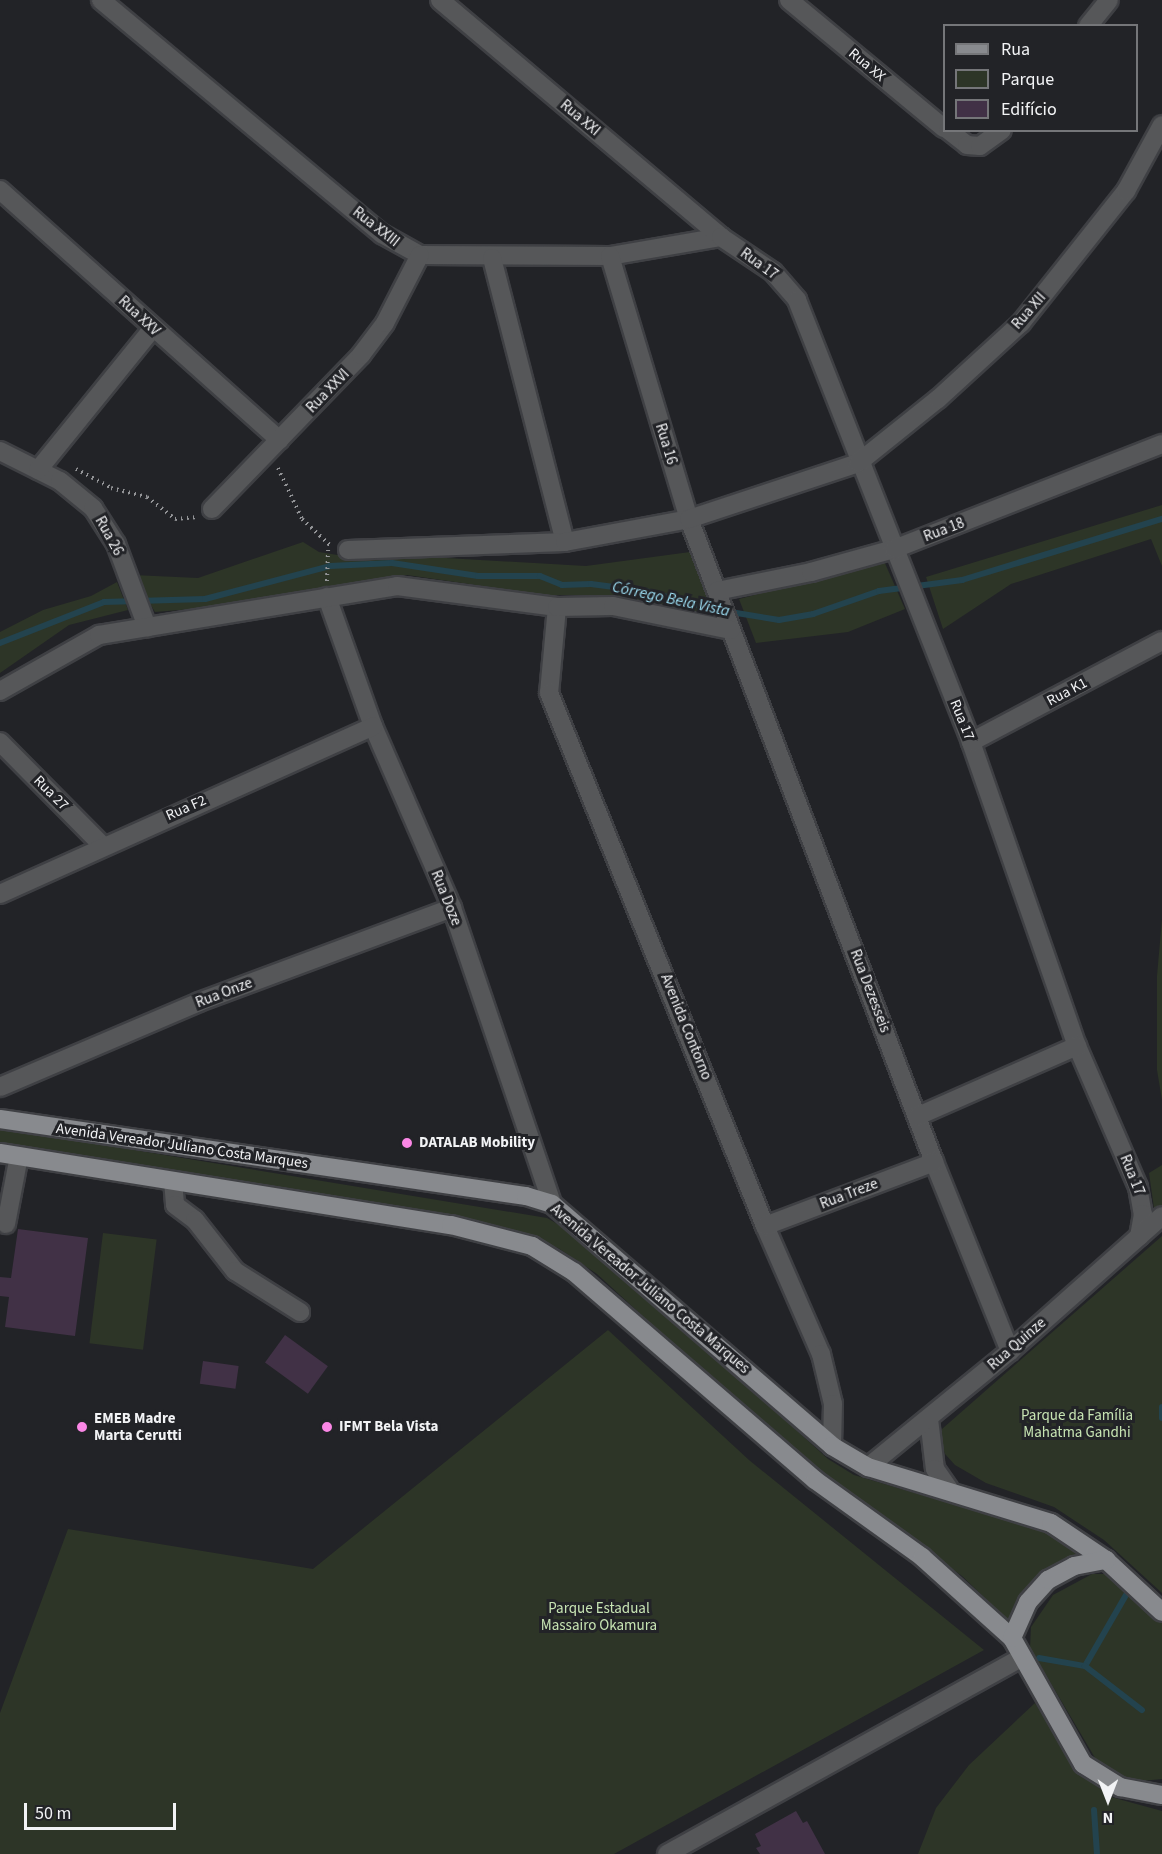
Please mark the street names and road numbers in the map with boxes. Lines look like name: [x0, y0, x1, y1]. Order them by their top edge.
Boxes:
street label: Rua XX: [845, 44, 889, 86]
street label: Rua XXI: [556, 96, 604, 140]
street label: Rua XXIII: [349, 203, 403, 251]
street label: Rua 17: [737, 244, 781, 284]
street label: Rua XII: [1008, 289, 1050, 333]
street label: Rua XXV: [114, 292, 164, 340]
street label: Rua XXVI: [303, 365, 353, 417]
street label: Rua 16: [651, 421, 681, 467]
street label: Rua 26: [91, 513, 127, 559]
street label: Rua 18: [921, 514, 967, 546]
street label: Rua K1: [1044, 674, 1090, 710]
street label: Rua 17: [946, 697, 978, 743]
street label: Rua 27: [30, 772, 72, 814]
street label: Rua F2: [163, 791, 209, 825]
street label: Rua Doze: [427, 868, 465, 928]
street label: Rua Dezesseis: [846, 947, 894, 1035]
street label: Avenida Contorno: [657, 971, 715, 1083]
street label: Rua Onze: [193, 974, 255, 1012]
street label: Avenida Vereador Juliano Costa Marques: [55, 1119, 309, 1173]
street label: Rua 17: [1116, 1152, 1148, 1198]
street label: Rua Treze: [817, 1175, 881, 1213]
street label: Avenida Vereador Juliano Costa Marques: [547, 1200, 753, 1378]
street label: Rua Quinze: [984, 1314, 1050, 1374]

